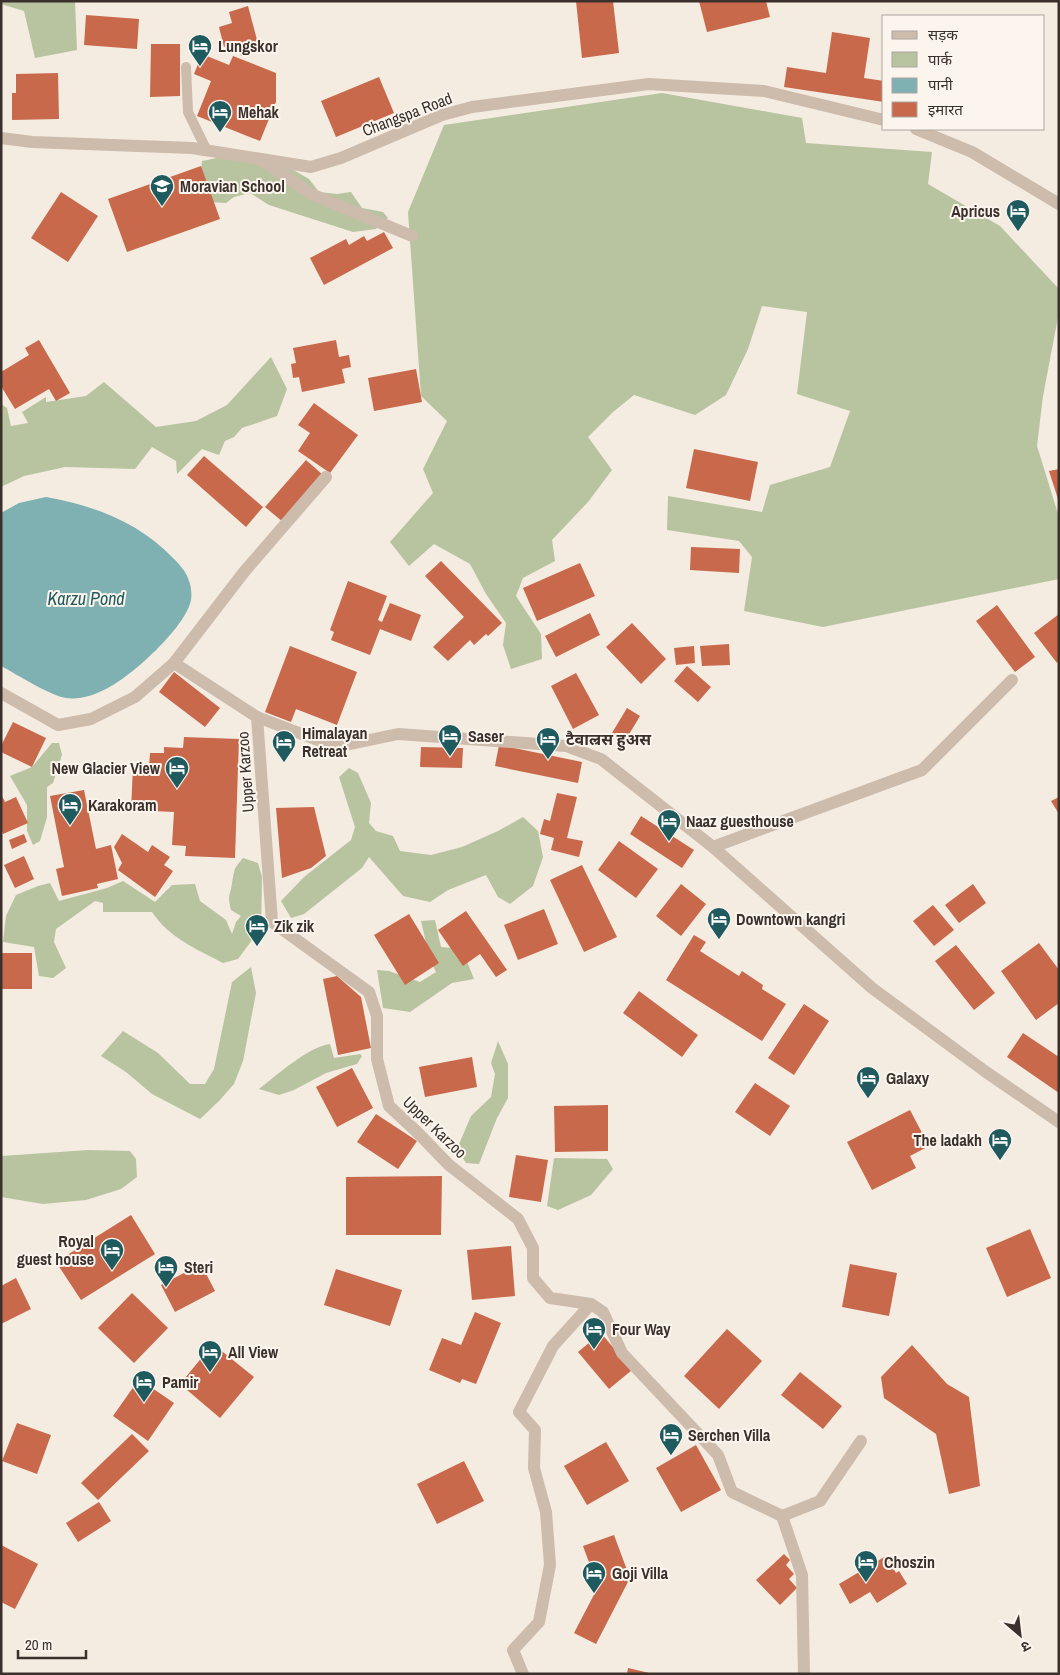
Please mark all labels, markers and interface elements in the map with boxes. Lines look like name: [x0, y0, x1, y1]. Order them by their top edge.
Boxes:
legend: [882, 15, 1045, 130]
text: सड़क: [928, 24, 958, 45]
hotel icon: Lungskor: [187, 33, 213, 67]
place label: Lungskor: [218, 35, 279, 57]
text: पार्क: [928, 49, 952, 70]
text: पानी: [928, 74, 954, 95]
street label: Changspa Road: [359, 87, 455, 141]
hotel icon: Mehak: [207, 99, 233, 133]
text: इमारत: [928, 99, 963, 120]
place label: Mehak: [238, 101, 280, 123]
school or university icon: Moravian School: [149, 173, 175, 207]
place label: Moravian School: [180, 175, 285, 197]
hotel icon: Apricus: [1005, 198, 1031, 232]
place label: Apricus: [951, 200, 1000, 222]
water label: Karzu Pond: [47, 586, 125, 611]
place label: Himalayan Retreat: [302, 722, 368, 762]
hotel icon: Saser: [437, 723, 463, 757]
place label: Saser: [468, 725, 505, 747]
hotel icon: टैवाल्रस हुअस: [535, 726, 561, 760]
place label: टैवाल्रस हुअस: [566, 728, 652, 751]
hotel icon: Himalayan Retreat: [271, 729, 297, 763]
street label: Upper Karzoo: [231, 731, 259, 813]
hotel icon: New Glacier View: [164, 755, 190, 789]
place label: New Glacier View: [52, 757, 161, 779]
hotel icon: Karakoram: [57, 792, 83, 826]
place label: Karakoram: [88, 794, 157, 816]
hotel icon: Naaz guesthouse: [656, 808, 682, 842]
place label: Naaz guesthouse: [686, 810, 794, 832]
hotel icon: Downtown kangri: [706, 906, 732, 940]
place label: Downtown kangri: [736, 908, 845, 930]
hotel icon: Zik zik: [244, 913, 270, 947]
place label: Zik zik: [274, 915, 315, 937]
hotel icon: Galaxy: [855, 1065, 881, 1099]
place label: Galaxy: [886, 1067, 930, 1089]
street label: Upper Karzoo: [398, 1091, 472, 1163]
hotel icon: The ladakh: [987, 1127, 1013, 1161]
place label: The ladakh: [913, 1129, 982, 1151]
place label: Royal guest house: [17, 1230, 94, 1270]
hotel icon: Royal guest house: [99, 1237, 125, 1271]
hotel icon: Steri: [153, 1254, 179, 1288]
place label: Steri: [184, 1256, 213, 1278]
hotel icon: Four Way: [581, 1316, 607, 1350]
place label: Four Way: [612, 1318, 671, 1340]
hotel icon: All View: [197, 1339, 223, 1373]
place label: All View: [228, 1341, 279, 1363]
hotel icon: Pamir: [131, 1369, 157, 1403]
place label: Pamir: [162, 1371, 199, 1393]
hotel icon: Serchen Villa: [658, 1422, 684, 1456]
place label: Serchen Villa: [688, 1424, 771, 1446]
hotel icon: Choszin: [853, 1549, 879, 1583]
place label: Choszin: [884, 1551, 935, 1573]
hotel icon: Goji Villa: [581, 1560, 607, 1594]
place label: Goji Villa: [612, 1562, 669, 1584]
north arrow: [995, 1610, 1045, 1660]
scale bar: [18, 1628, 85, 1660]
text: 20 m: [25, 1634, 52, 1655]
text: उ: [1018, 1637, 1034, 1657]

